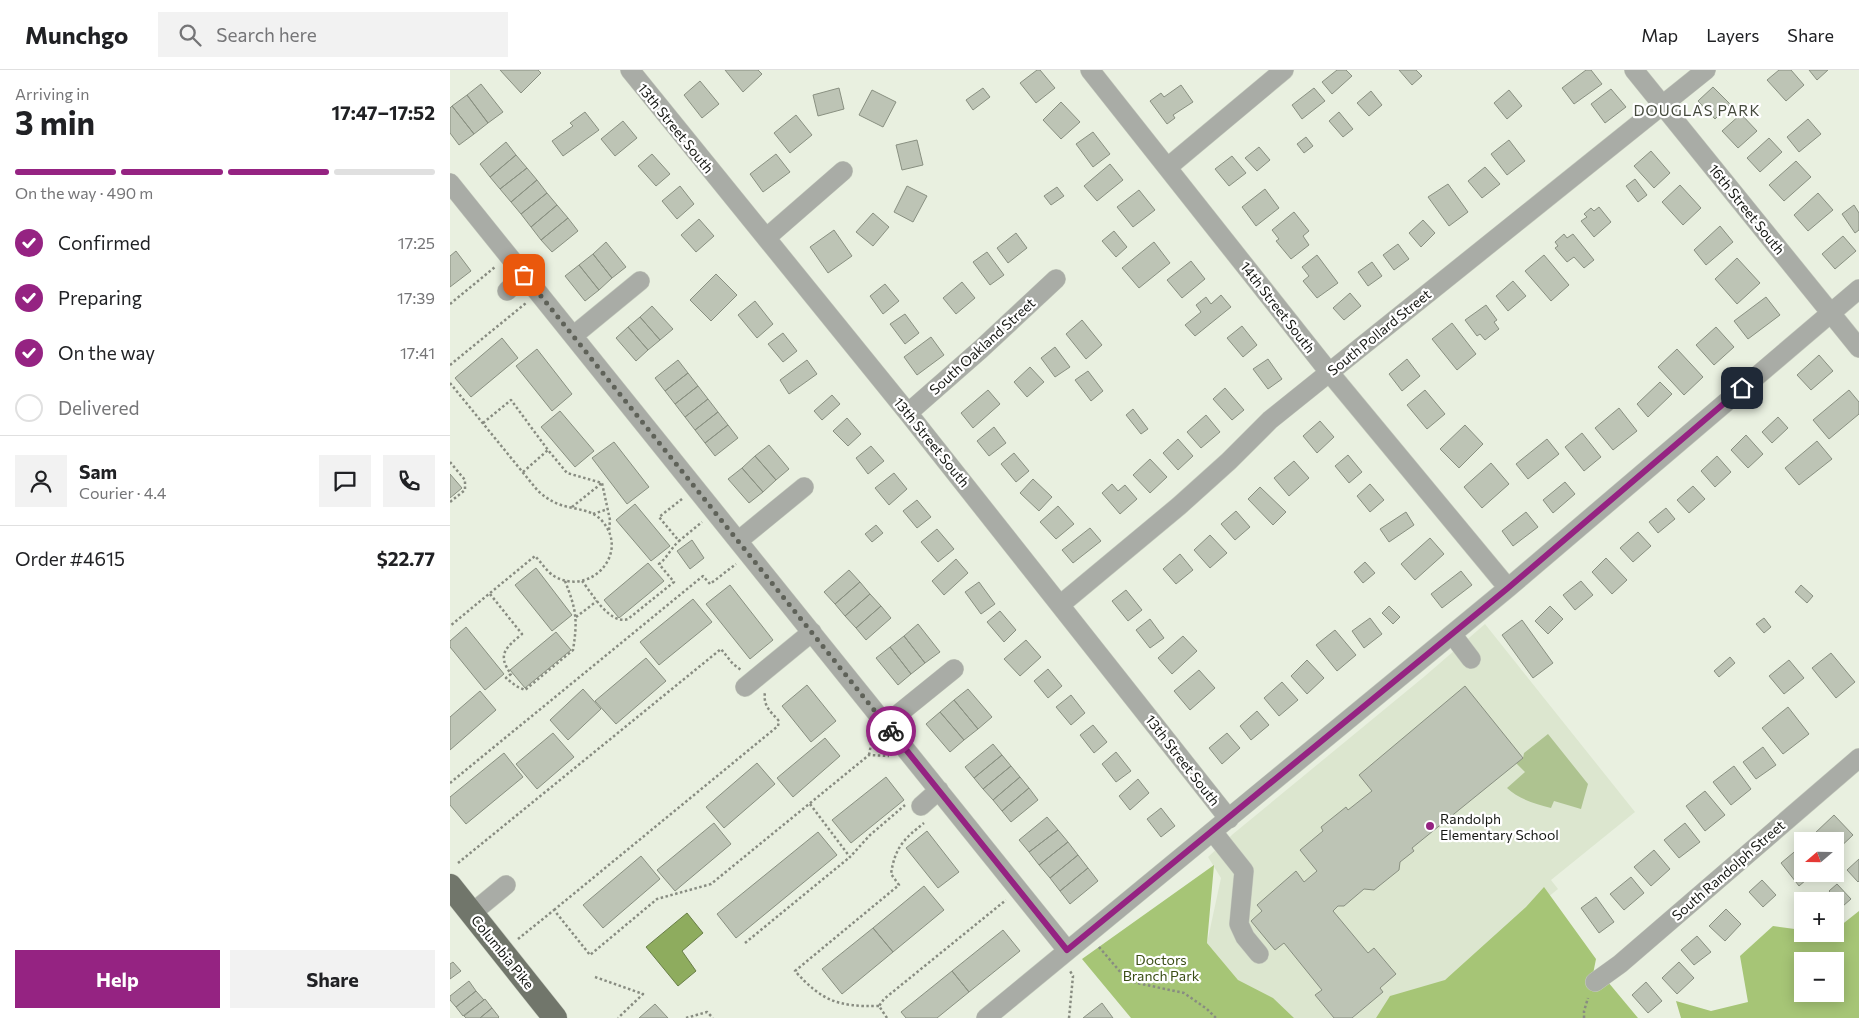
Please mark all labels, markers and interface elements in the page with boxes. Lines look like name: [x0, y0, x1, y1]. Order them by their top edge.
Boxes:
search box: [158, 12, 508, 57]
text: Munchgo: [25, 20, 128, 49]
icon: search: [176, 21, 204, 49]
text: Search here: [216, 23, 317, 46]
text: Map: [1641, 24, 1678, 46]
text: Layers: [1706, 24, 1759, 46]
text: Share: [1787, 24, 1834, 46]
street label: 13th Street South: [635, 80, 717, 176]
text: Arriving in: [15, 84, 89, 103]
text: 17:47–17:52: [332, 101, 435, 124]
district label: DOUGLAS PARK: [1634, 101, 1760, 119]
text: 3 min: [15, 102, 95, 142]
street label: 16th Street South: [1705, 160, 1789, 258]
text: On the way · 490 m: [15, 183, 153, 202]
icon: check: [15, 229, 43, 257]
text: Confirmed: [58, 231, 151, 254]
text: 17:25: [398, 233, 435, 252]
pin: [503, 254, 545, 296]
street label: 14th Street South: [1237, 258, 1319, 356]
icon: bag: [510, 261, 538, 289]
icon: check: [15, 284, 43, 312]
street label: South Pollard Street: [1324, 285, 1434, 379]
text: Preparing: [58, 286, 142, 309]
text: 17:39: [397, 288, 435, 307]
street label: South Oakland Street: [926, 294, 1039, 398]
icon: check: [15, 339, 43, 367]
text: On the way: [58, 341, 155, 364]
text: 17:41: [400, 343, 435, 362]
pin: [1721, 367, 1763, 409]
icon: home: [1728, 374, 1756, 402]
street label: 13th Street South: [891, 394, 973, 490]
text: Delivered: [58, 396, 139, 419]
button: person: [15, 455, 67, 507]
button: chat: [319, 455, 371, 507]
button: phone: [383, 455, 435, 507]
text: Sam: [79, 460, 117, 483]
text: Courier · 4.4: [79, 483, 166, 502]
text: Order #4615: [15, 547, 125, 570]
text: $22.77: [377, 547, 435, 570]
courier: [866, 706, 916, 756]
street label: 13th Street South: [1142, 711, 1224, 809]
icon: bike: [877, 717, 905, 745]
place label: Randolph Elementary School: [1440, 810, 1559, 843]
street label: South Randolph Street: [1668, 816, 1788, 924]
marker: Randolph Elementary School: [1424, 820, 1436, 832]
north arrow: [1794, 832, 1844, 882]
map controls: [1794, 832, 1844, 1002]
button: +: [1794, 892, 1844, 942]
street label: Columbia Pike: [468, 911, 538, 993]
button: Help: [15, 950, 220, 1008]
button: Share: [230, 950, 435, 1008]
park label: Doctors Branch Park: [1123, 951, 1200, 984]
button: −: [1794, 952, 1844, 1002]

